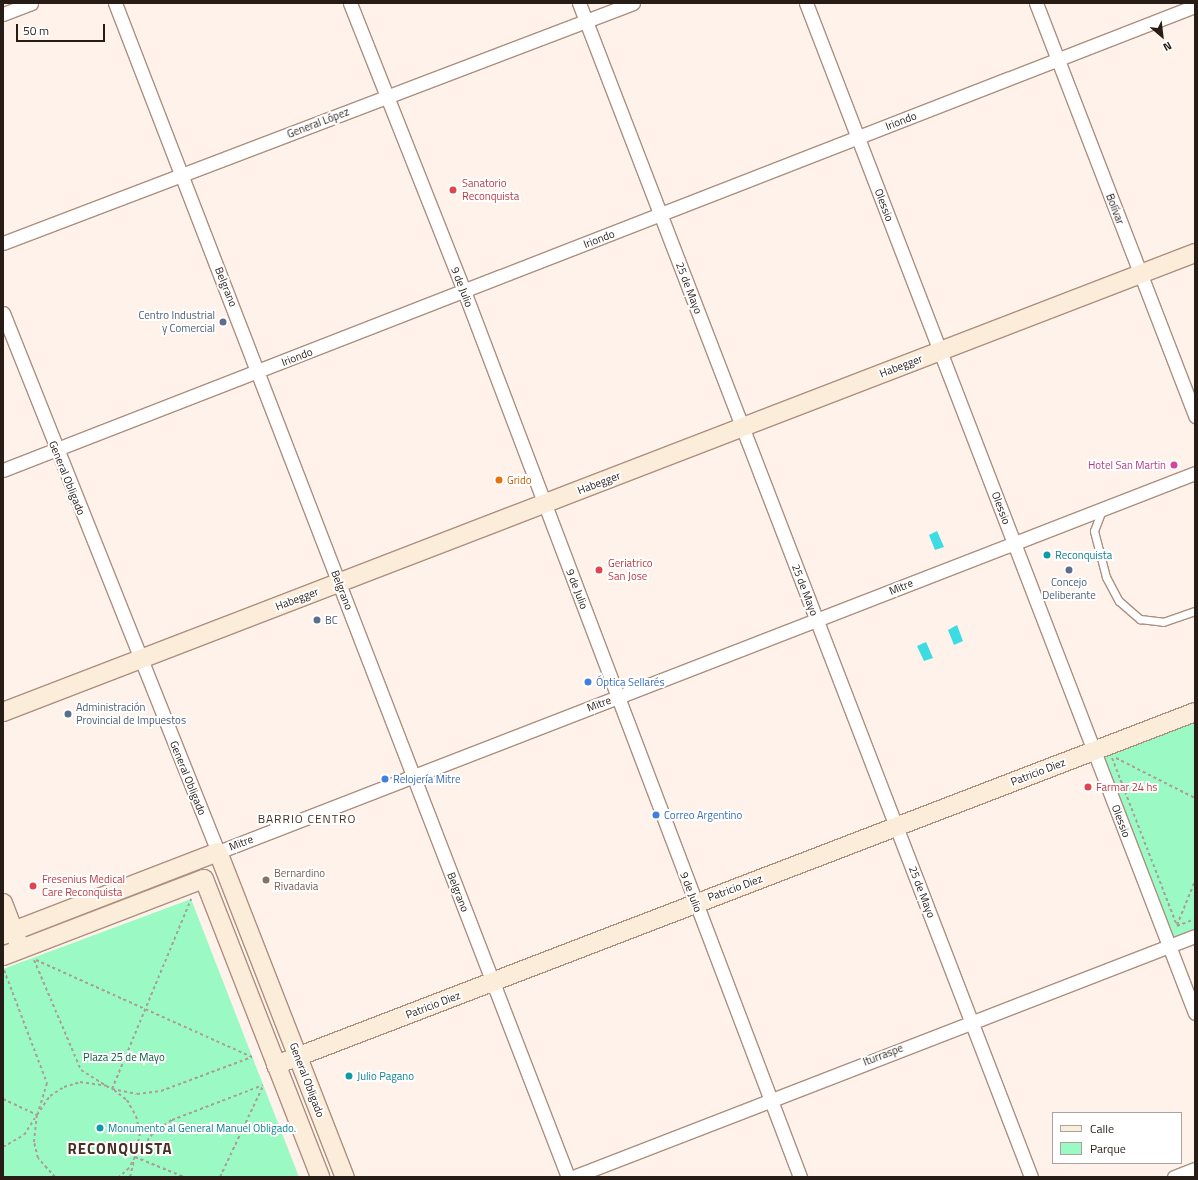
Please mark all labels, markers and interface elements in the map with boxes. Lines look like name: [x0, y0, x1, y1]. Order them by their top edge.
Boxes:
scale bar: [18, 16, 107, 42]
north arrow: [1142, 16, 1182, 56]
text: 50 m: [23, 21, 49, 40]
text: N: [1161, 38, 1175, 55]
street label: General López: [285, 105, 351, 141]
street label: Iriondo: [884, 109, 918, 133]
place label: Sanatorio Reconquista: [462, 177, 519, 203]
marker: Sanatorio Reconquista: [447, 184, 459, 196]
street label: Olessio: [872, 187, 896, 223]
street label: Bolívar: [1103, 192, 1127, 226]
street label: Iriondo: [582, 227, 616, 251]
street label: 25 de Mayo: [673, 260, 705, 316]
street label: Belgrano: [212, 265, 240, 309]
street label: 9 de Julio: [448, 265, 476, 309]
place label: Centro Industrial y Comercial: [138, 309, 215, 335]
marker: Centro Industrial y Comercial: [218, 317, 228, 327]
street label: Iriondo: [280, 345, 314, 369]
street label: Habegger: [878, 352, 924, 380]
street label: General Obligado: [46, 439, 88, 517]
place label: Hotel San Martin: [1088, 458, 1166, 472]
marker: Hotel San Martin: [1169, 460, 1179, 470]
street label: Habegger: [576, 469, 622, 497]
place label: Grido: [507, 473, 532, 487]
marker: Grido: [494, 475, 504, 485]
street label: Olessio: [989, 490, 1013, 526]
place label: Reconquista: [1055, 548, 1112, 562]
marker: Reconquista: [1042, 550, 1052, 560]
place label: Geriatrico San Jose: [608, 557, 653, 583]
street label: 25 de Mayo: [789, 562, 821, 618]
marker: Geriatrico San Jose: [593, 564, 605, 576]
marker: Concejo Deliberante: [1064, 565, 1074, 575]
street label: 9 de Julio: [563, 567, 591, 611]
street label: Belgrano: [328, 568, 356, 612]
street label: Mitre: [887, 576, 915, 598]
place label: Concejo Deliberante: [1042, 576, 1096, 602]
street label: Habegger: [274, 585, 320, 613]
place label: BC: [325, 613, 338, 627]
marker: BC: [312, 615, 322, 625]
place label: Óptica Sellarés: [596, 675, 664, 689]
marker: Óptica Sellarés: [583, 677, 593, 687]
street label: Mitre: [585, 693, 613, 715]
place label: Administración Provincial de Impuestos: [76, 701, 186, 727]
marker: Administración Provincial de Impuestos: [63, 709, 73, 719]
street label: General Obligado: [167, 739, 209, 817]
street label: Patricio Diez: [1009, 756, 1067, 788]
place label: Relojería Mitre: [393, 772, 460, 786]
marker: Relojería Mitre: [380, 774, 390, 784]
place label: Farmar 24 hs: [1096, 780, 1157, 794]
marker: Farmar 24 hs: [1083, 782, 1093, 792]
street label: Olessio: [1109, 803, 1133, 839]
place label: Correo Argentino: [664, 808, 742, 822]
marker: Correo Argentino: [651, 810, 661, 820]
district label: BARRIO CENTRO: [258, 812, 356, 826]
street label: Mitre: [227, 832, 255, 854]
street label: 25 de Mayo: [906, 864, 938, 920]
place label: Bernardino Rivadavia: [274, 867, 325, 893]
street label: Belgrano: [444, 870, 472, 914]
street label: 9 de Julio: [677, 870, 705, 914]
street label: Patricio Diez: [706, 872, 764, 904]
place label: Fresenius Medical Care Reconquista: [42, 873, 125, 899]
marker: Bernardino Rivadavia: [261, 875, 271, 885]
marker: Fresenius Medical Care Reconquista: [27, 880, 39, 892]
street label: Patricio Diez: [404, 989, 462, 1021]
street label: General Obligado: [287, 1041, 327, 1119]
street label: Iturraspe: [861, 1041, 905, 1069]
park label: Plaza 25 de Mayo: [83, 1050, 165, 1064]
place label: Julio Pagano: [357, 1069, 414, 1083]
marker: Julio Pagano: [344, 1071, 354, 1081]
legend: [1052, 1112, 1182, 1164]
text: Calle: [1090, 1119, 1114, 1138]
place label: Monumento al General Manuel Obligado.: [108, 1121, 296, 1135]
marker: Monumento al General Manuel Obligado.: [95, 1123, 105, 1133]
text: Parque: [1090, 1139, 1126, 1158]
district label: RECONQUISTA: [67, 1140, 173, 1158]

